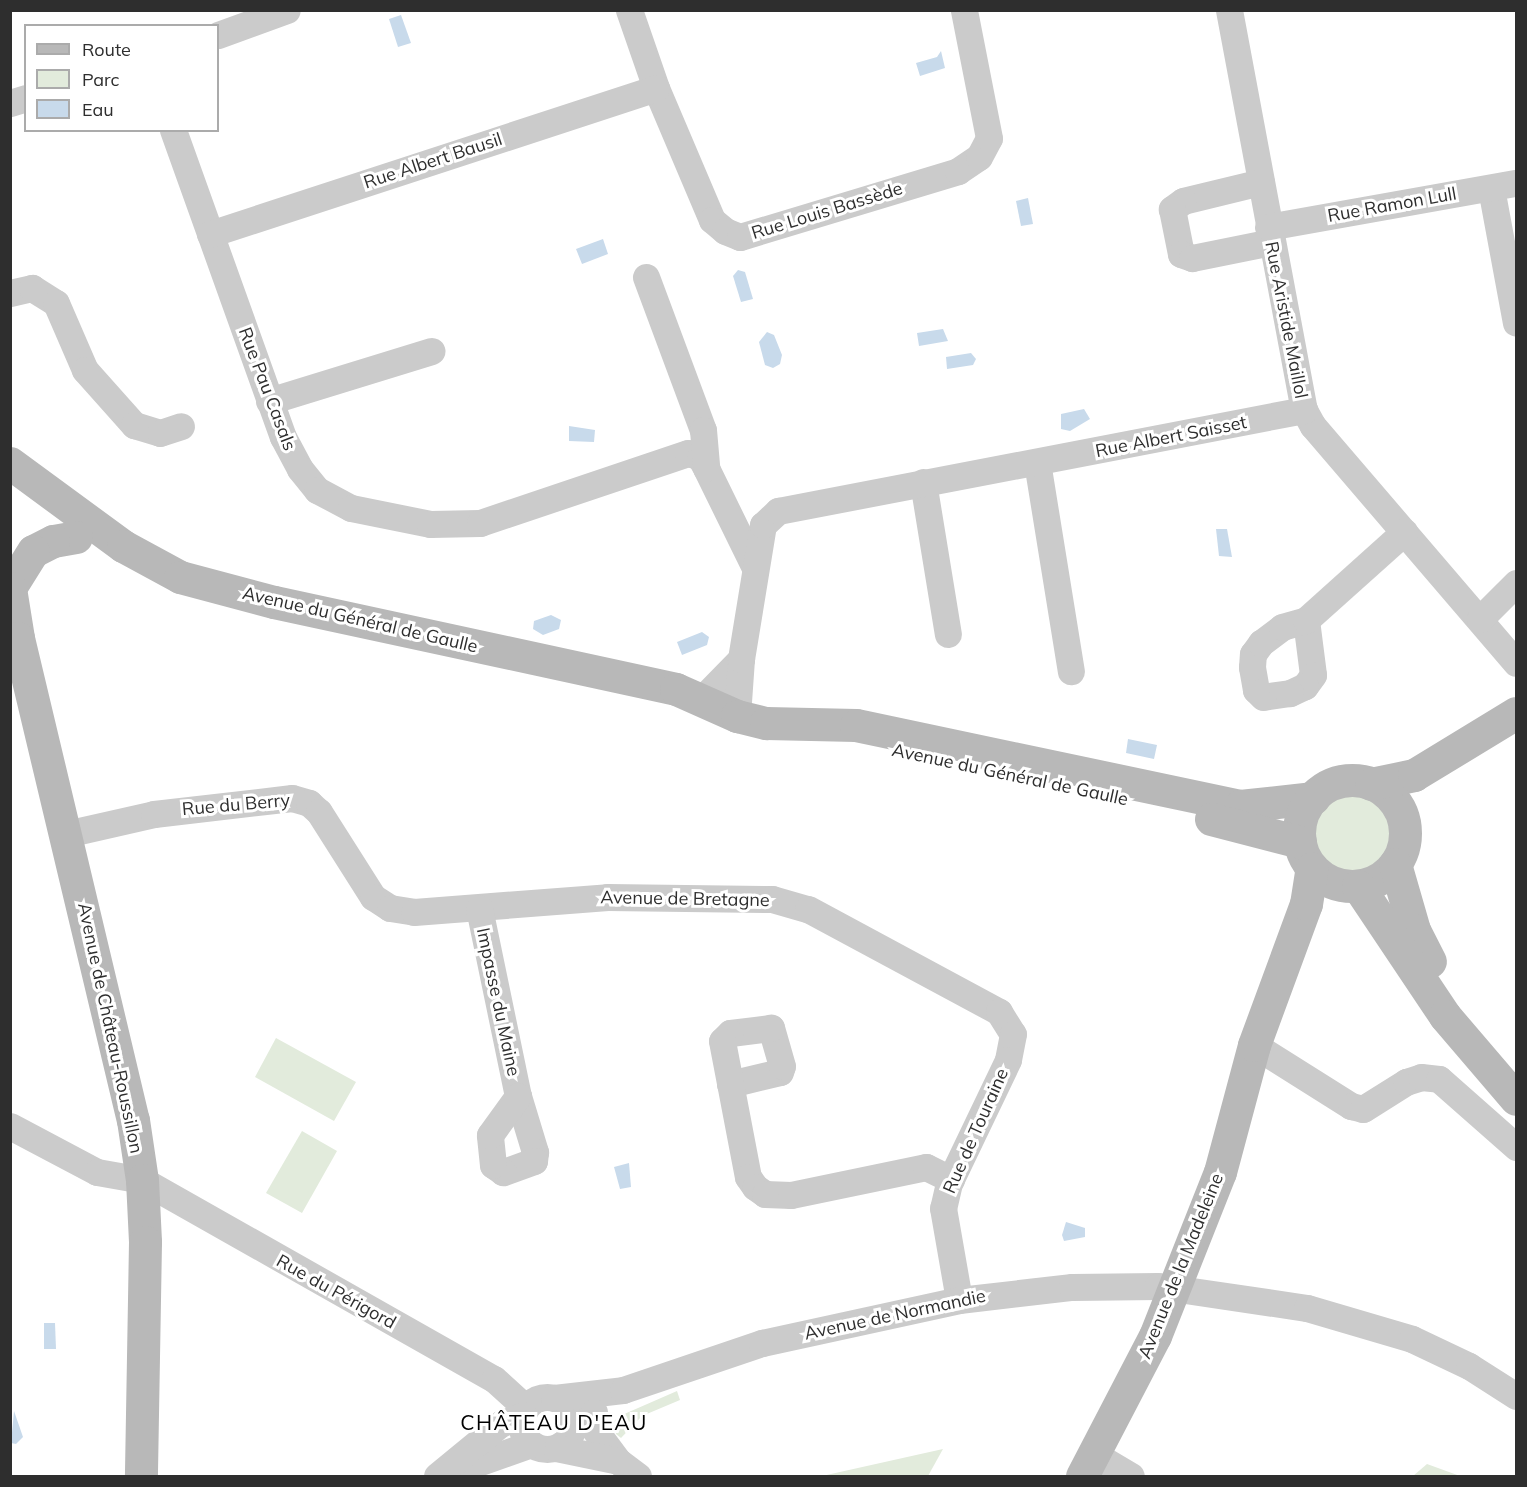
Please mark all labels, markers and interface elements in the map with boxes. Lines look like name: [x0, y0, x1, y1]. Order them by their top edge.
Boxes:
legend: [24, 24, 219, 132]
text: Route: [82, 38, 131, 61]
text: Parc: [82, 68, 119, 91]
text: Eau: [82, 98, 114, 121]
street label: Rue Albert Bausil: [361, 128, 505, 194]
street label: Rue Louis Bassède: [749, 178, 905, 244]
street label: Rue Ramon Lull: [1326, 183, 1458, 227]
street label: Rue Aristide Maillol: [1260, 240, 1312, 400]
street label: Rue Pau Casals: [234, 324, 300, 454]
street label: Rue Albert Saisset: [1094, 412, 1248, 462]
street label: Avenue du Général de Gaulle: [240, 582, 480, 658]
street label: Avenue du Général de Gaulle: [890, 739, 1130, 811]
street label: Rue du Berry: [181, 790, 291, 820]
street label: Avenue de Bretagne: [600, 887, 770, 911]
street label: Avenue de Château-Roussillon: [73, 901, 147, 1155]
street label: Impasse du Maine: [472, 926, 524, 1078]
street label: Rue de Touraine: [939, 1065, 1013, 1197]
street label: Avenue de la Madeleine: [1134, 1170, 1228, 1362]
street label: Rue du Périgord: [272, 1250, 400, 1334]
street label: Avenue de Normandie: [802, 1285, 988, 1345]
district label: CHÂTEAU D'EAU: [460, 1409, 648, 1435]

